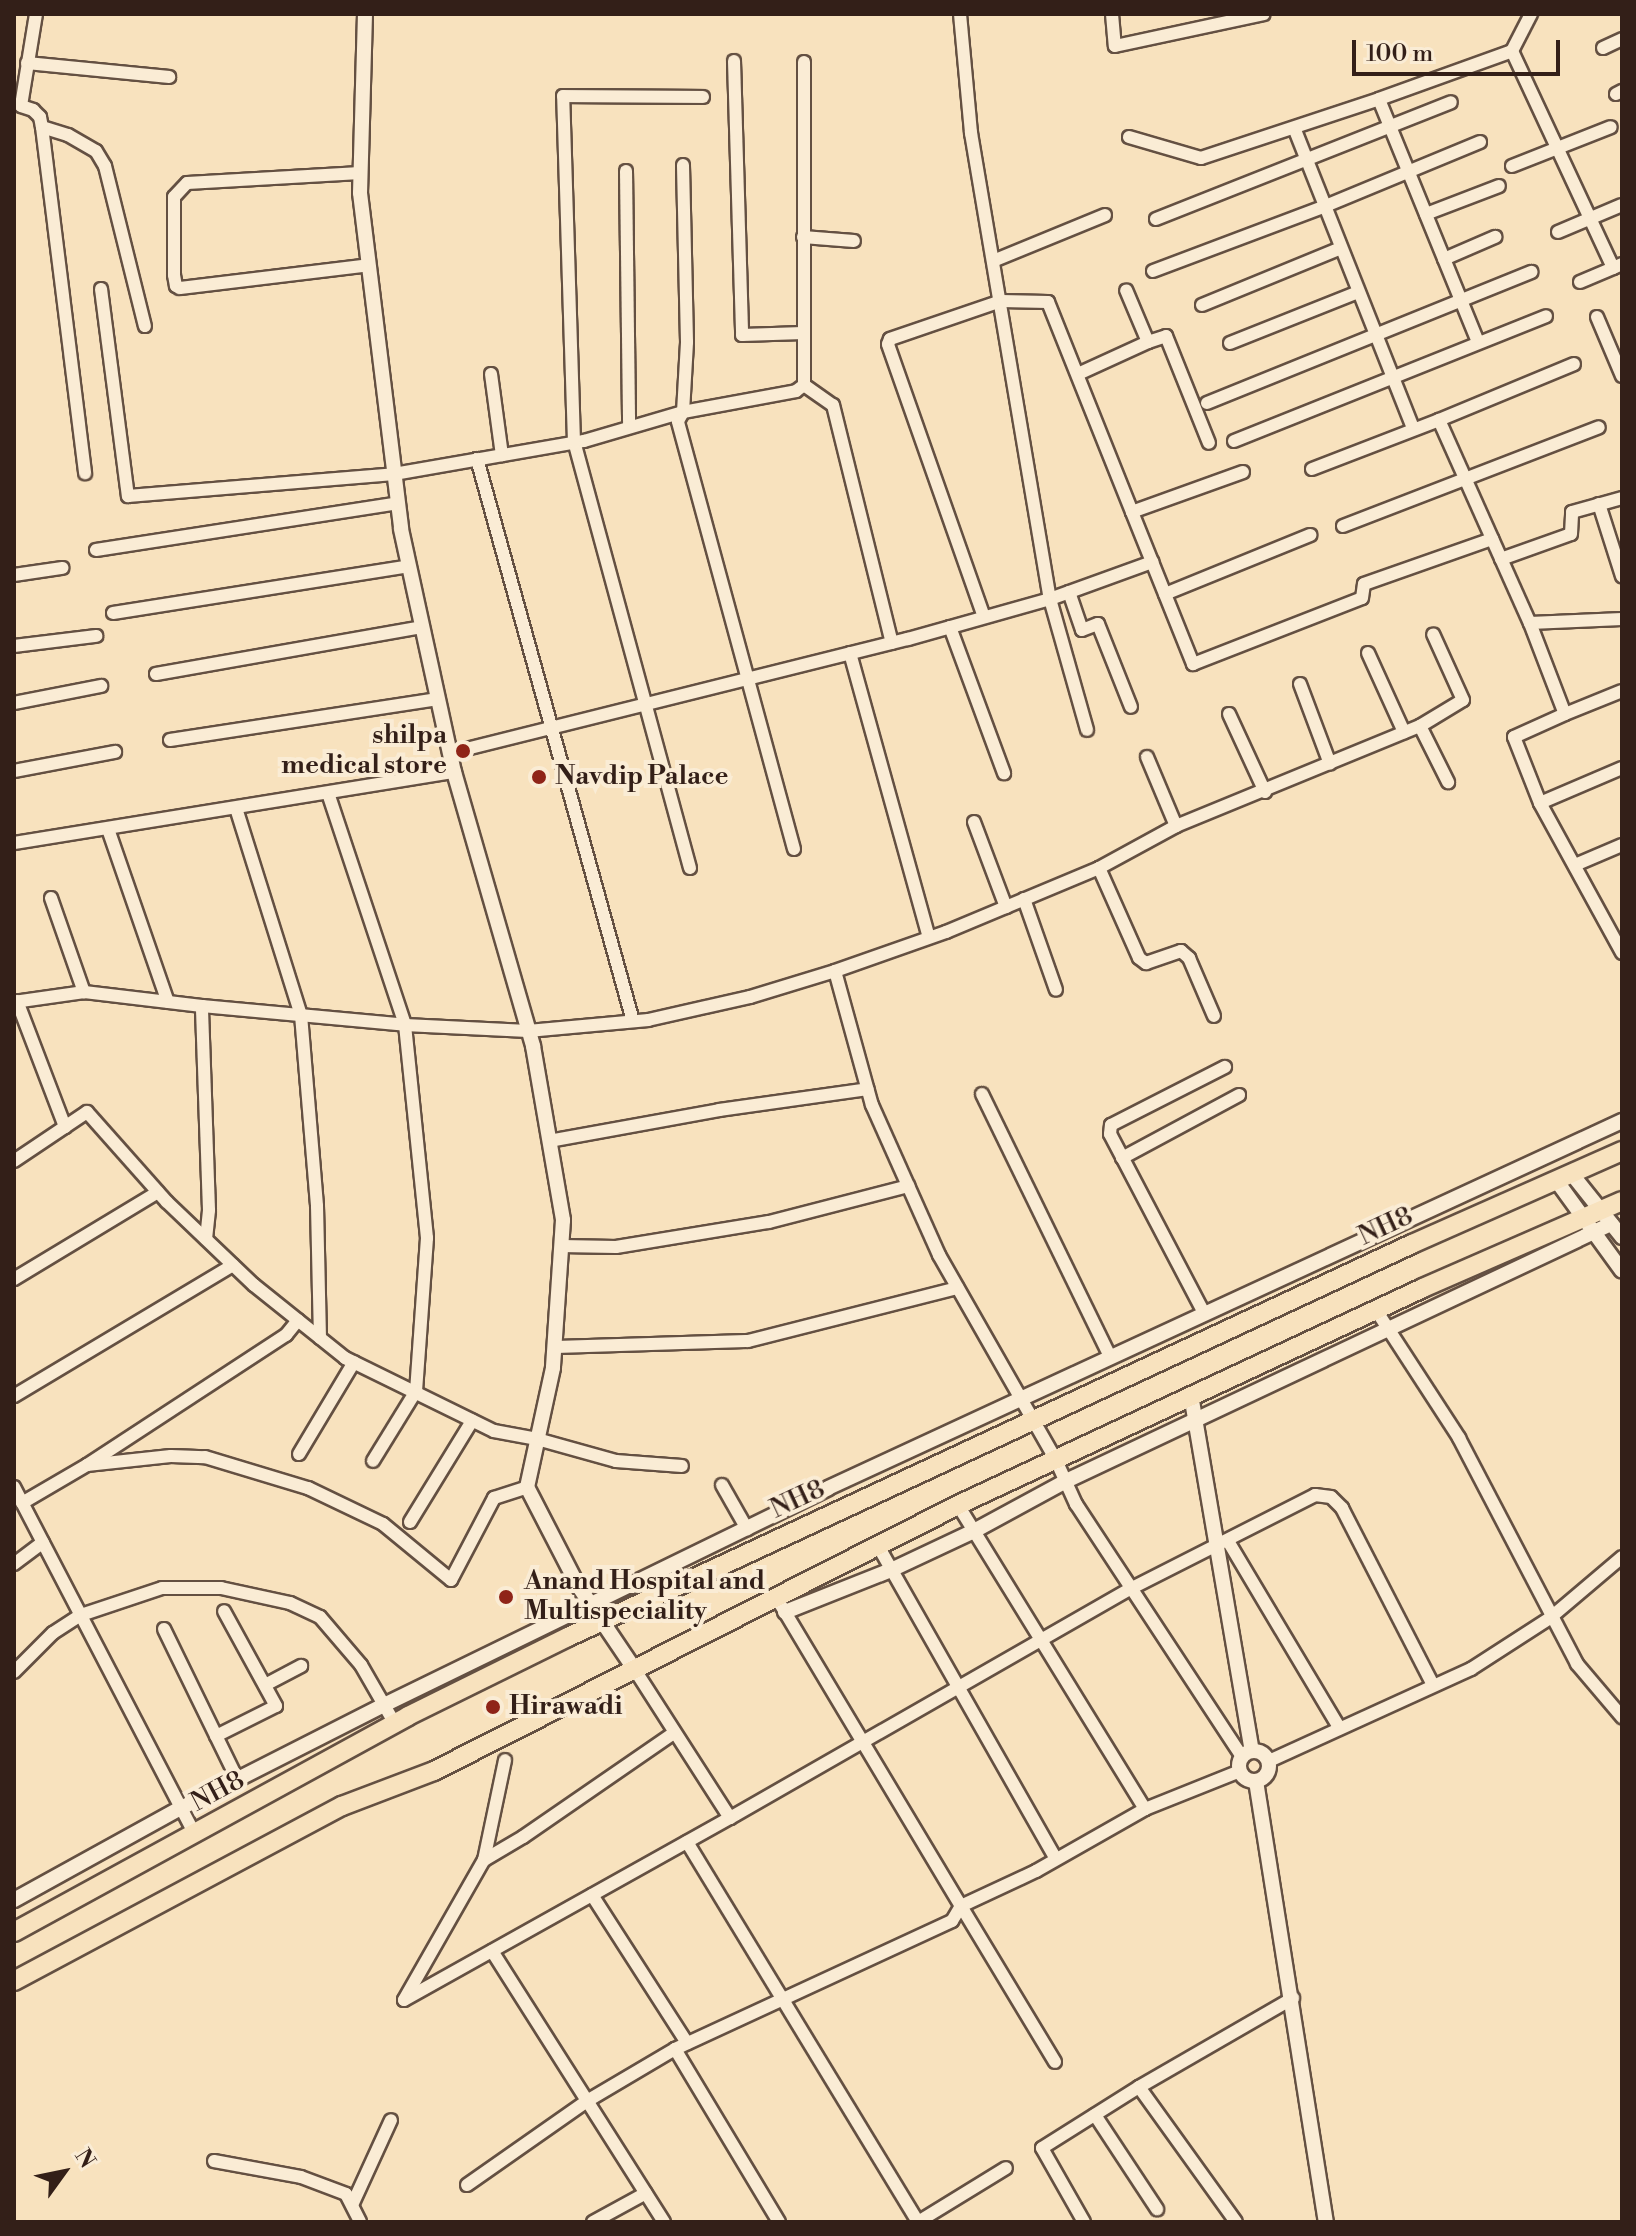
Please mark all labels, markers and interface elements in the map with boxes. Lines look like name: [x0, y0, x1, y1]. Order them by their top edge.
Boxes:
scale bar: [1356, 24, 1564, 74]
text: 100 m: [1366, 39, 1433, 69]
place label: shilpa medical store: [281, 720, 447, 782]
marker: shilpa medical store: [454, 742, 472, 760]
place label: Navdip Palace: [555, 761, 729, 793]
marker: Navdip Palace: [530, 768, 548, 786]
street label: NH8: [1354, 1201, 1418, 1253]
street label: NH8: [766, 1474, 830, 1526]
place label: Anand Hospital and Multispeciality: [524, 1566, 765, 1628]
marker: Anand Hospital and Multispeciality: [495, 1586, 517, 1608]
place label: Hirawadi: [509, 1691, 623, 1723]
marker: Hirawadi: [484, 1698, 502, 1716]
street label: NH8: [186, 1765, 250, 1819]
north arrow: [24, 2132, 104, 2212]
text: N: [68, 2144, 101, 2173]

